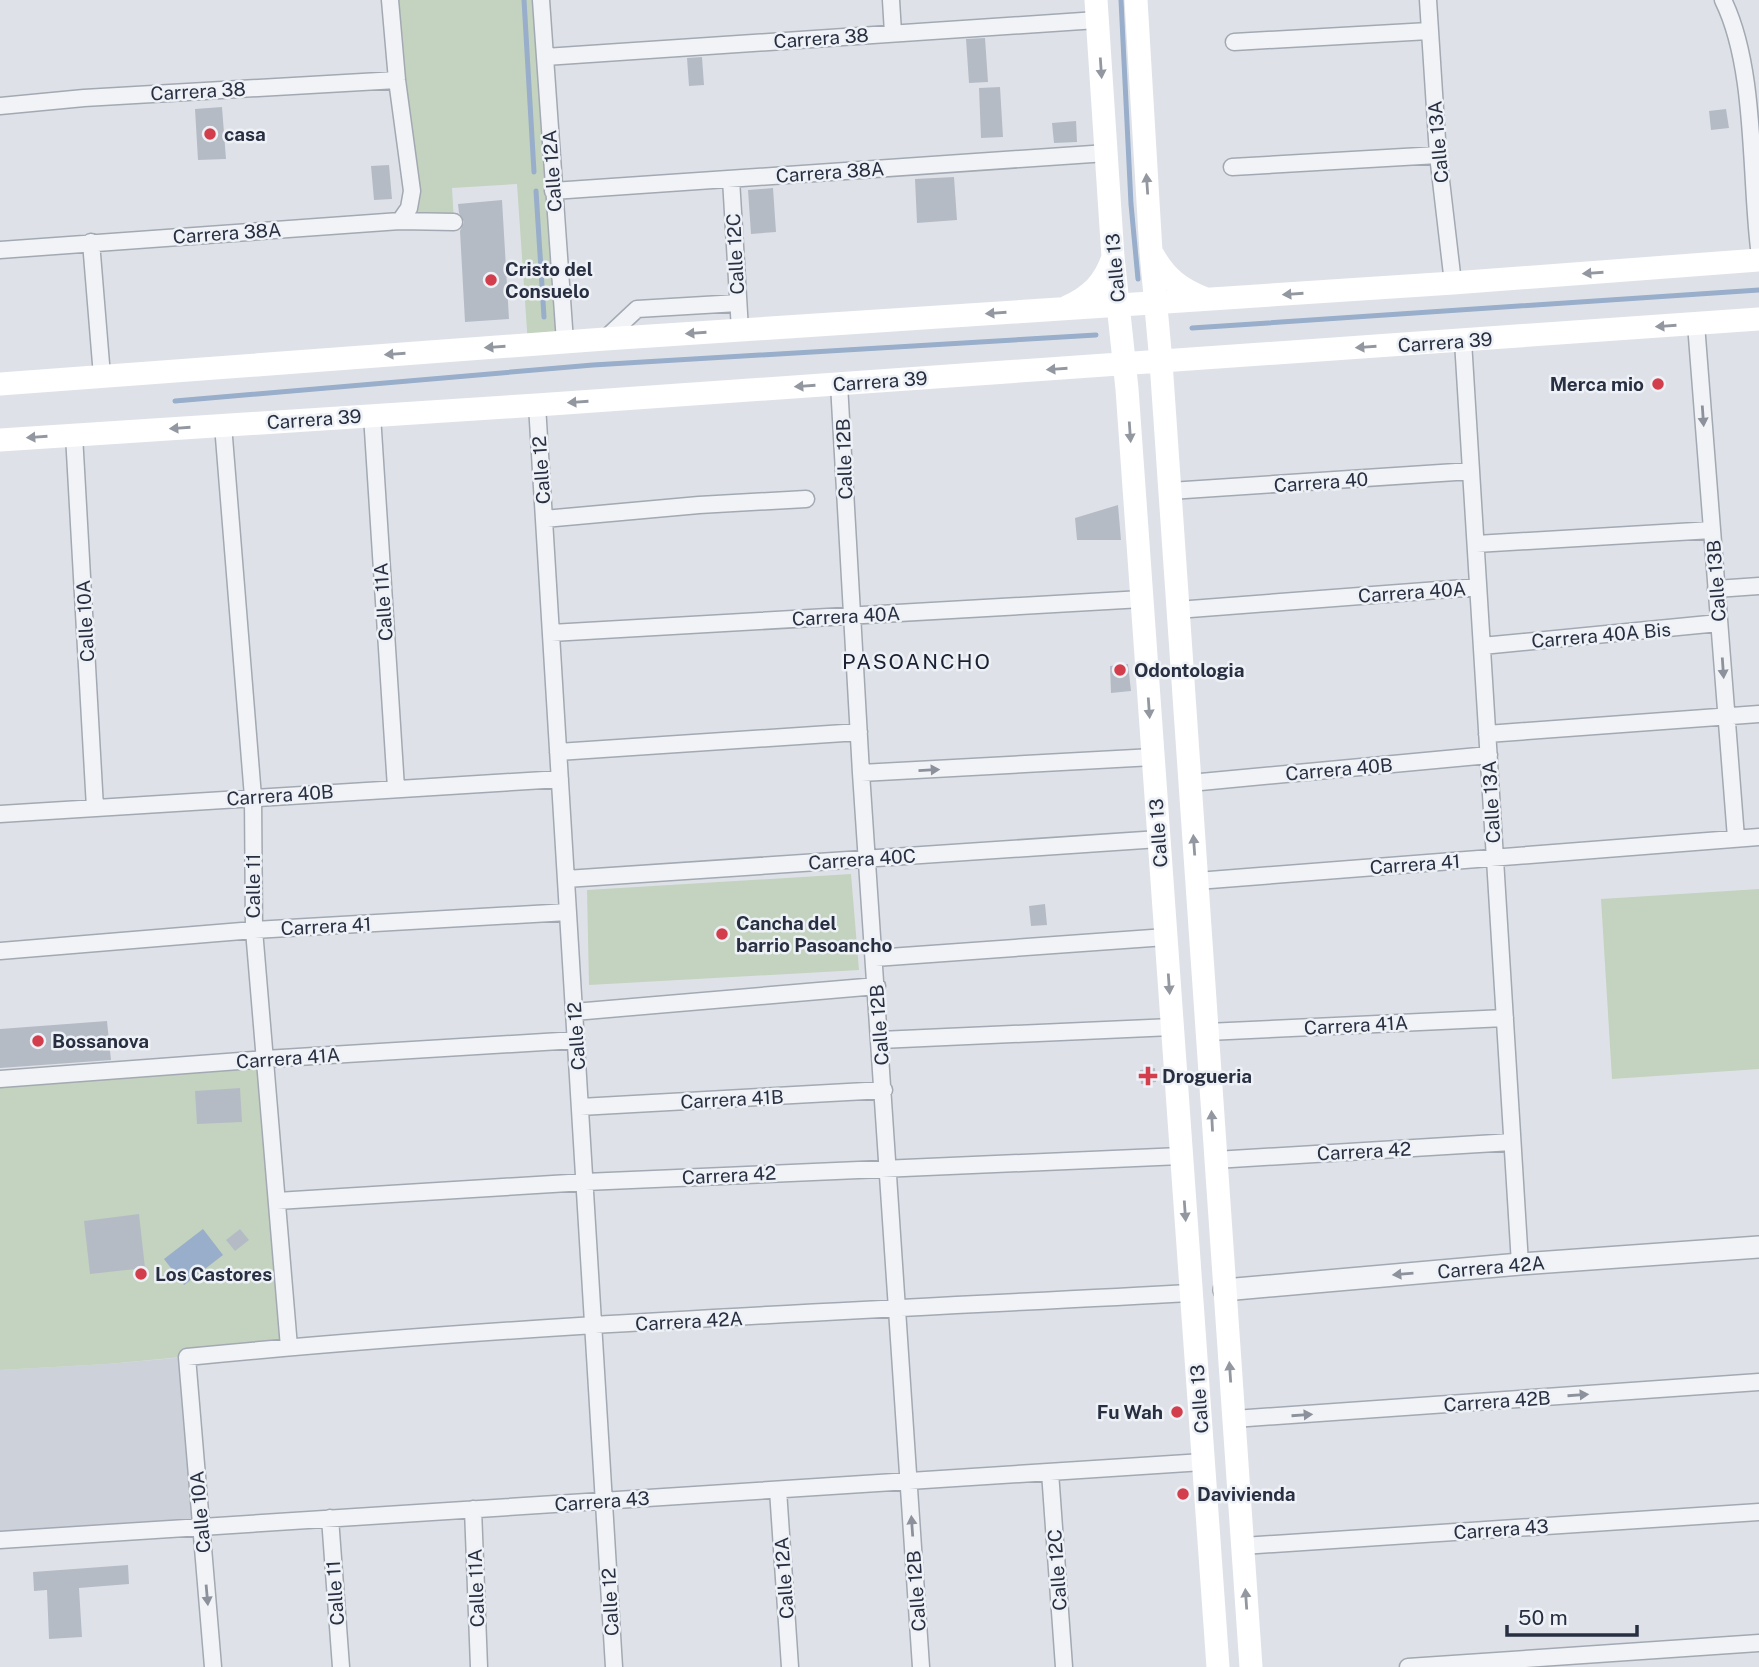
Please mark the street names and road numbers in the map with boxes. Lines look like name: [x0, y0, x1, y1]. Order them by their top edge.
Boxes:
street label: Carrera 38: [773, 24, 869, 52]
street label: Carrera 38: [150, 78, 246, 104]
street label: Calle 13A: [1423, 100, 1453, 184]
street label: Calle 12A: [538, 129, 566, 213]
street label: Carrera 38A: [775, 157, 885, 187]
street label: Calle 12C: [722, 213, 748, 295]
street label: Carrera 38A: [172, 218, 282, 248]
street label: Calle 13: [1101, 233, 1129, 303]
street label: Carrera 39: [1397, 328, 1493, 356]
street label: Carrera 39: [832, 367, 928, 395]
street label: Carrera 39: [266, 405, 362, 433]
street label: Calle 12B: [832, 418, 856, 500]
street label: Calle 12: [528, 435, 554, 505]
street label: Carrera 40: [1273, 468, 1369, 496]
street label: Calle 13B: [1702, 539, 1730, 623]
street label: Calle 11A: [369, 562, 397, 642]
street label: Carrera 40A: [1357, 577, 1467, 607]
street label: Calle 10A: [72, 579, 98, 663]
street label: Carrera 40A: [791, 602, 901, 630]
street label: Carrera 40A Bis: [1530, 618, 1672, 652]
street label: Carrera 40B: [1285, 753, 1393, 785]
street label: Calle 13A: [1478, 760, 1504, 844]
street label: Carrera 40B: [226, 780, 334, 810]
street label: Calle 13: [1145, 798, 1171, 868]
street label: Carrera 40C: [807, 844, 917, 874]
street label: Carrera 41: [1369, 850, 1461, 878]
street label: Calle 11: [242, 854, 264, 918]
street label: Carrera 41: [280, 913, 372, 939]
street label: Calle 12B: [865, 984, 893, 1066]
street label: Calle 12: [563, 1001, 589, 1071]
street label: Carrera 41A: [1303, 1011, 1409, 1039]
street label: Carrera 41A: [235, 1043, 341, 1073]
street label: Carrera 41B: [680, 1085, 784, 1113]
street label: Carrera 42: [1316, 1138, 1412, 1164]
street label: Carrera 42: [681, 1162, 777, 1188]
street label: Carrera 42A: [1436, 1251, 1546, 1283]
street label: Carrera 42A: [635, 1307, 743, 1335]
street label: Calle 13: [1186, 1364, 1212, 1434]
street label: Carrera 42B: [1443, 1386, 1551, 1416]
street label: Calle 10A: [185, 1470, 215, 1554]
street label: Carrera 43: [554, 1487, 650, 1515]
street label: Carrera 43: [1453, 1515, 1549, 1543]
street label: Calle 12C: [1043, 1529, 1071, 1611]
street label: Calle 12A: [770, 1536, 798, 1620]
street label: Calle 11A: [464, 1548, 488, 1628]
street label: Calle 12B: [902, 1550, 930, 1632]
street label: Calle 11: [322, 1560, 348, 1626]
street label: Calle 12: [597, 1567, 623, 1637]

